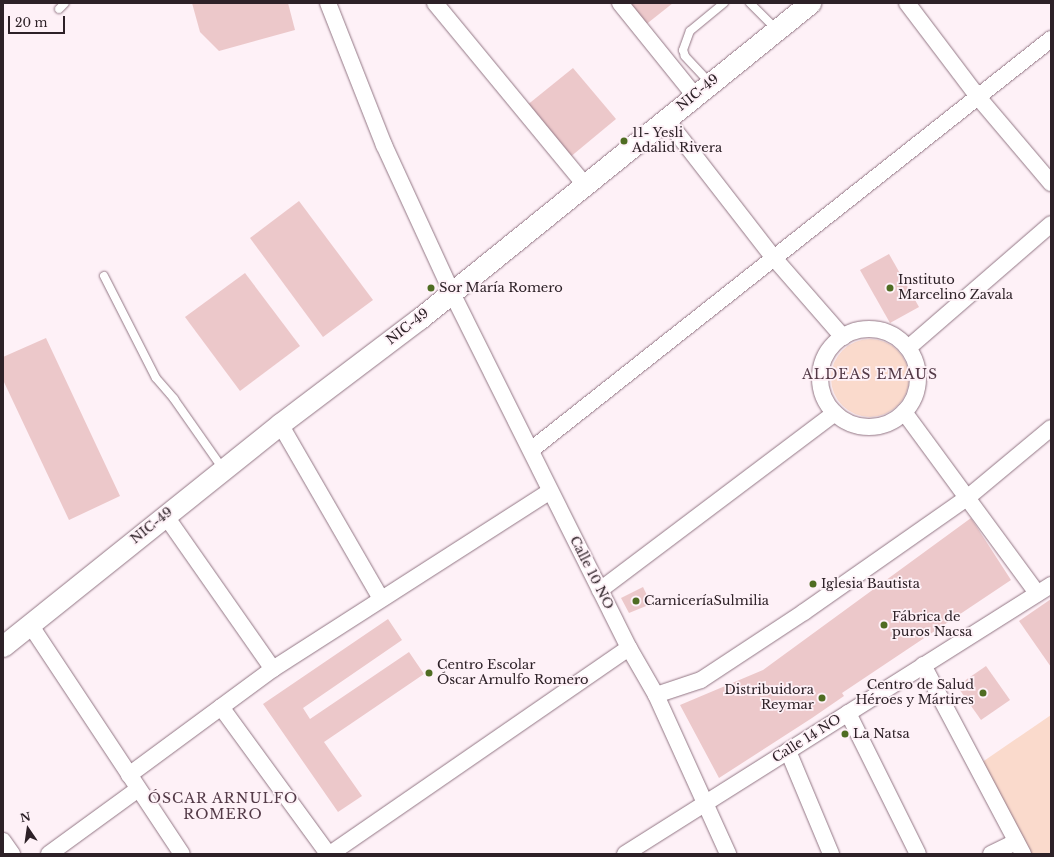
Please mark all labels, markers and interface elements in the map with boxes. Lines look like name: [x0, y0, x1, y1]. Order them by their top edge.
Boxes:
scale bar: [10, 8, 67, 34]
text: 20 m: [15, 15, 47, 30]
street label: NIC-49: [674, 71, 722, 115]
place label: 11- Yesli Adalid Rivera: [632, 126, 722, 157]
marker: 11- Yesli Adalid Rivera: [619, 136, 629, 146]
place label: Instituto Marcelino Zavala: [898, 273, 1013, 304]
place label: Sor María Romero: [439, 280, 563, 296]
marker: Sor María Romero: [426, 283, 436, 293]
marker: Instituto Marcelino Zavala: [885, 283, 895, 293]
street label: NIC-49: [384, 306, 432, 348]
district label: ALDEAS EMAUS: [802, 366, 938, 382]
street label: NIC-49: [128, 504, 176, 548]
street label: Calle 10 NO: [566, 534, 616, 612]
place label: Iglesia Bautista: [821, 576, 920, 592]
marker: Iglesia Bautista: [808, 579, 818, 589]
place label: CarniceríaSulmilia: [644, 593, 769, 609]
marker: CarniceríaSulmilia: [631, 596, 641, 606]
place label: Fábrica de puros Nacsa: [892, 610, 972, 641]
marker: Fábrica de puros Nacsa: [879, 620, 889, 630]
place label: Centro Escolar Óscar Arnulfo Romero: [437, 658, 589, 689]
marker: Centro Escolar Óscar Arnulfo Romero: [424, 668, 434, 678]
place label: Centro de Salud Héroes y Mártires: [855, 678, 974, 709]
place label: Distribuidora Reymar: [724, 683, 814, 714]
marker: Centro de Salud Héroes y Mártires: [977, 687, 989, 699]
marker: Distribuidora Reymar: [817, 693, 827, 703]
street label: Calle 14 NO: [770, 712, 844, 766]
place label: La Natsa: [853, 726, 910, 742]
marker: La Natsa: [840, 729, 850, 739]
district label: ÓSCAR ARNULFO ROMERO: [147, 790, 299, 822]
north arrow: [8, 809, 48, 849]
text: N: [19, 809, 32, 825]

